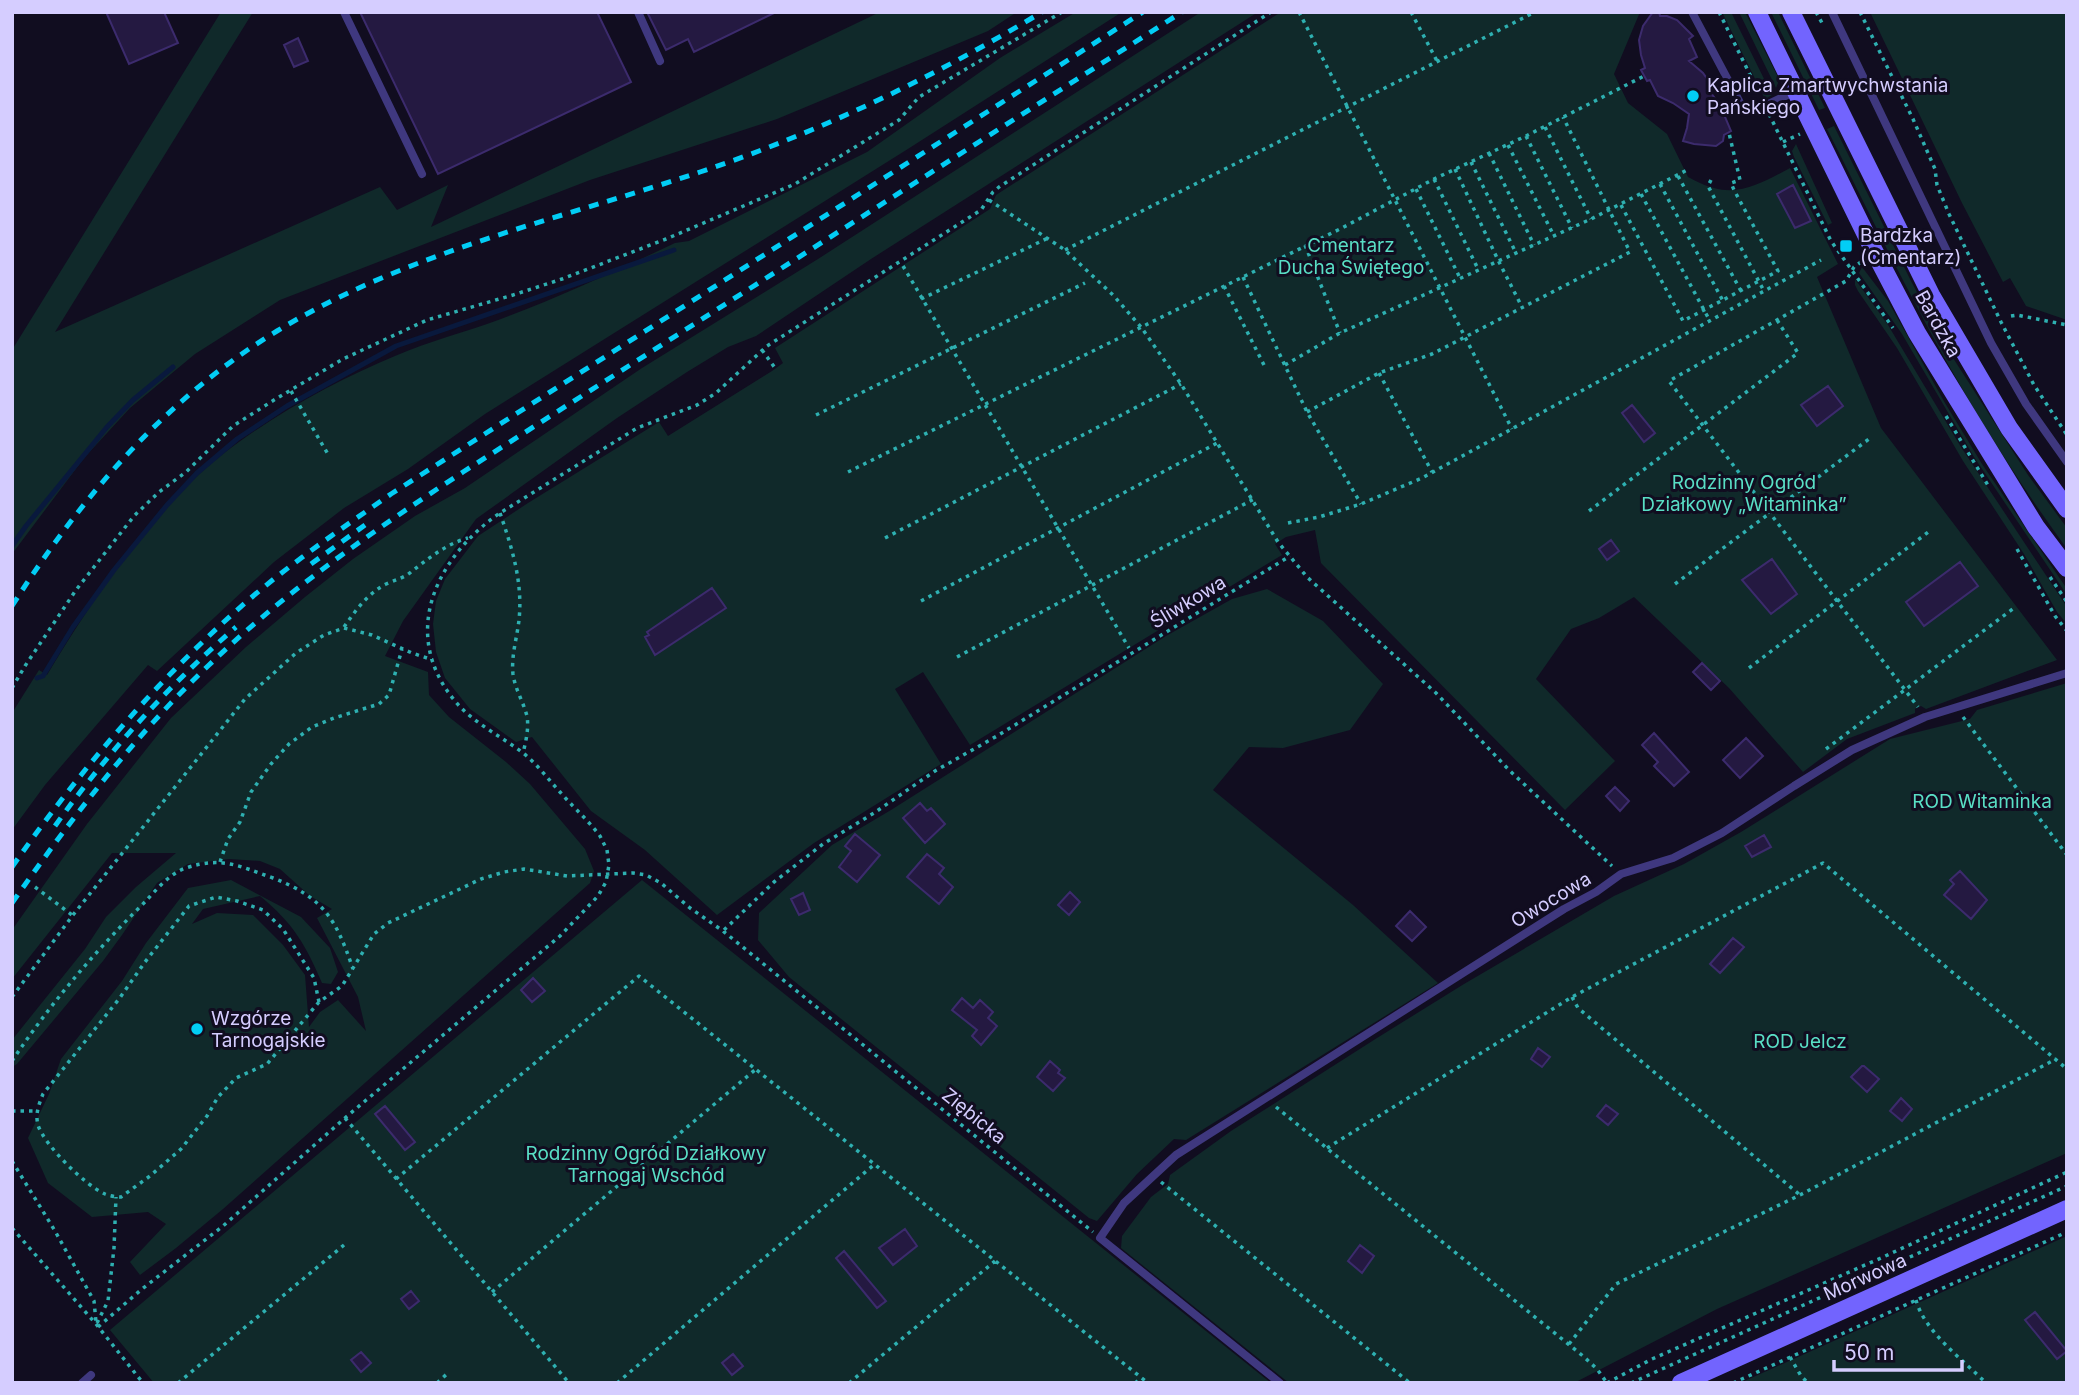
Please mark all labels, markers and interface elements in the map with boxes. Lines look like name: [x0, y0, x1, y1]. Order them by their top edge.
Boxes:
place label: Kaplica Zmartwychwstania Pańskiego: [1707, 74, 1949, 119]
marker: Kaplica Zmartwychwstania Pańskiego: [1685, 88, 1701, 104]
place label: Bardzka (Cmentarz): [1860, 224, 1961, 269]
park label: Cmentarz Ducha Świętego: [1278, 234, 1424, 279]
marker: Bardzka (Cmentarz): [1838, 238, 1854, 254]
street label: Bardzka: [1910, 286, 1966, 362]
park label: Rodzinny Ogród Działkowy „Witaminka”: [1641, 471, 1847, 516]
street label: Śliwkowa: [1146, 570, 1230, 634]
park label: ROD Witaminka: [1912, 790, 2052, 813]
street label: Owocowa: [1507, 867, 1595, 933]
place label: Wzgórze Tarnogajskie: [211, 1007, 326, 1052]
marker: Wzgórze Tarnogajskie: [189, 1021, 205, 1037]
park label: ROD Jelcz: [1753, 1030, 1847, 1053]
street label: Ziębicka: [937, 1083, 1011, 1149]
park label: Rodzinny Ogród Działkowy Tarnogaj Wschód: [525, 1142, 767, 1187]
street label: Morwowa: [1820, 1249, 1910, 1305]
scale bar: [1834, 1328, 1962, 1372]
text: 50 m: [1844, 1340, 1894, 1365]

